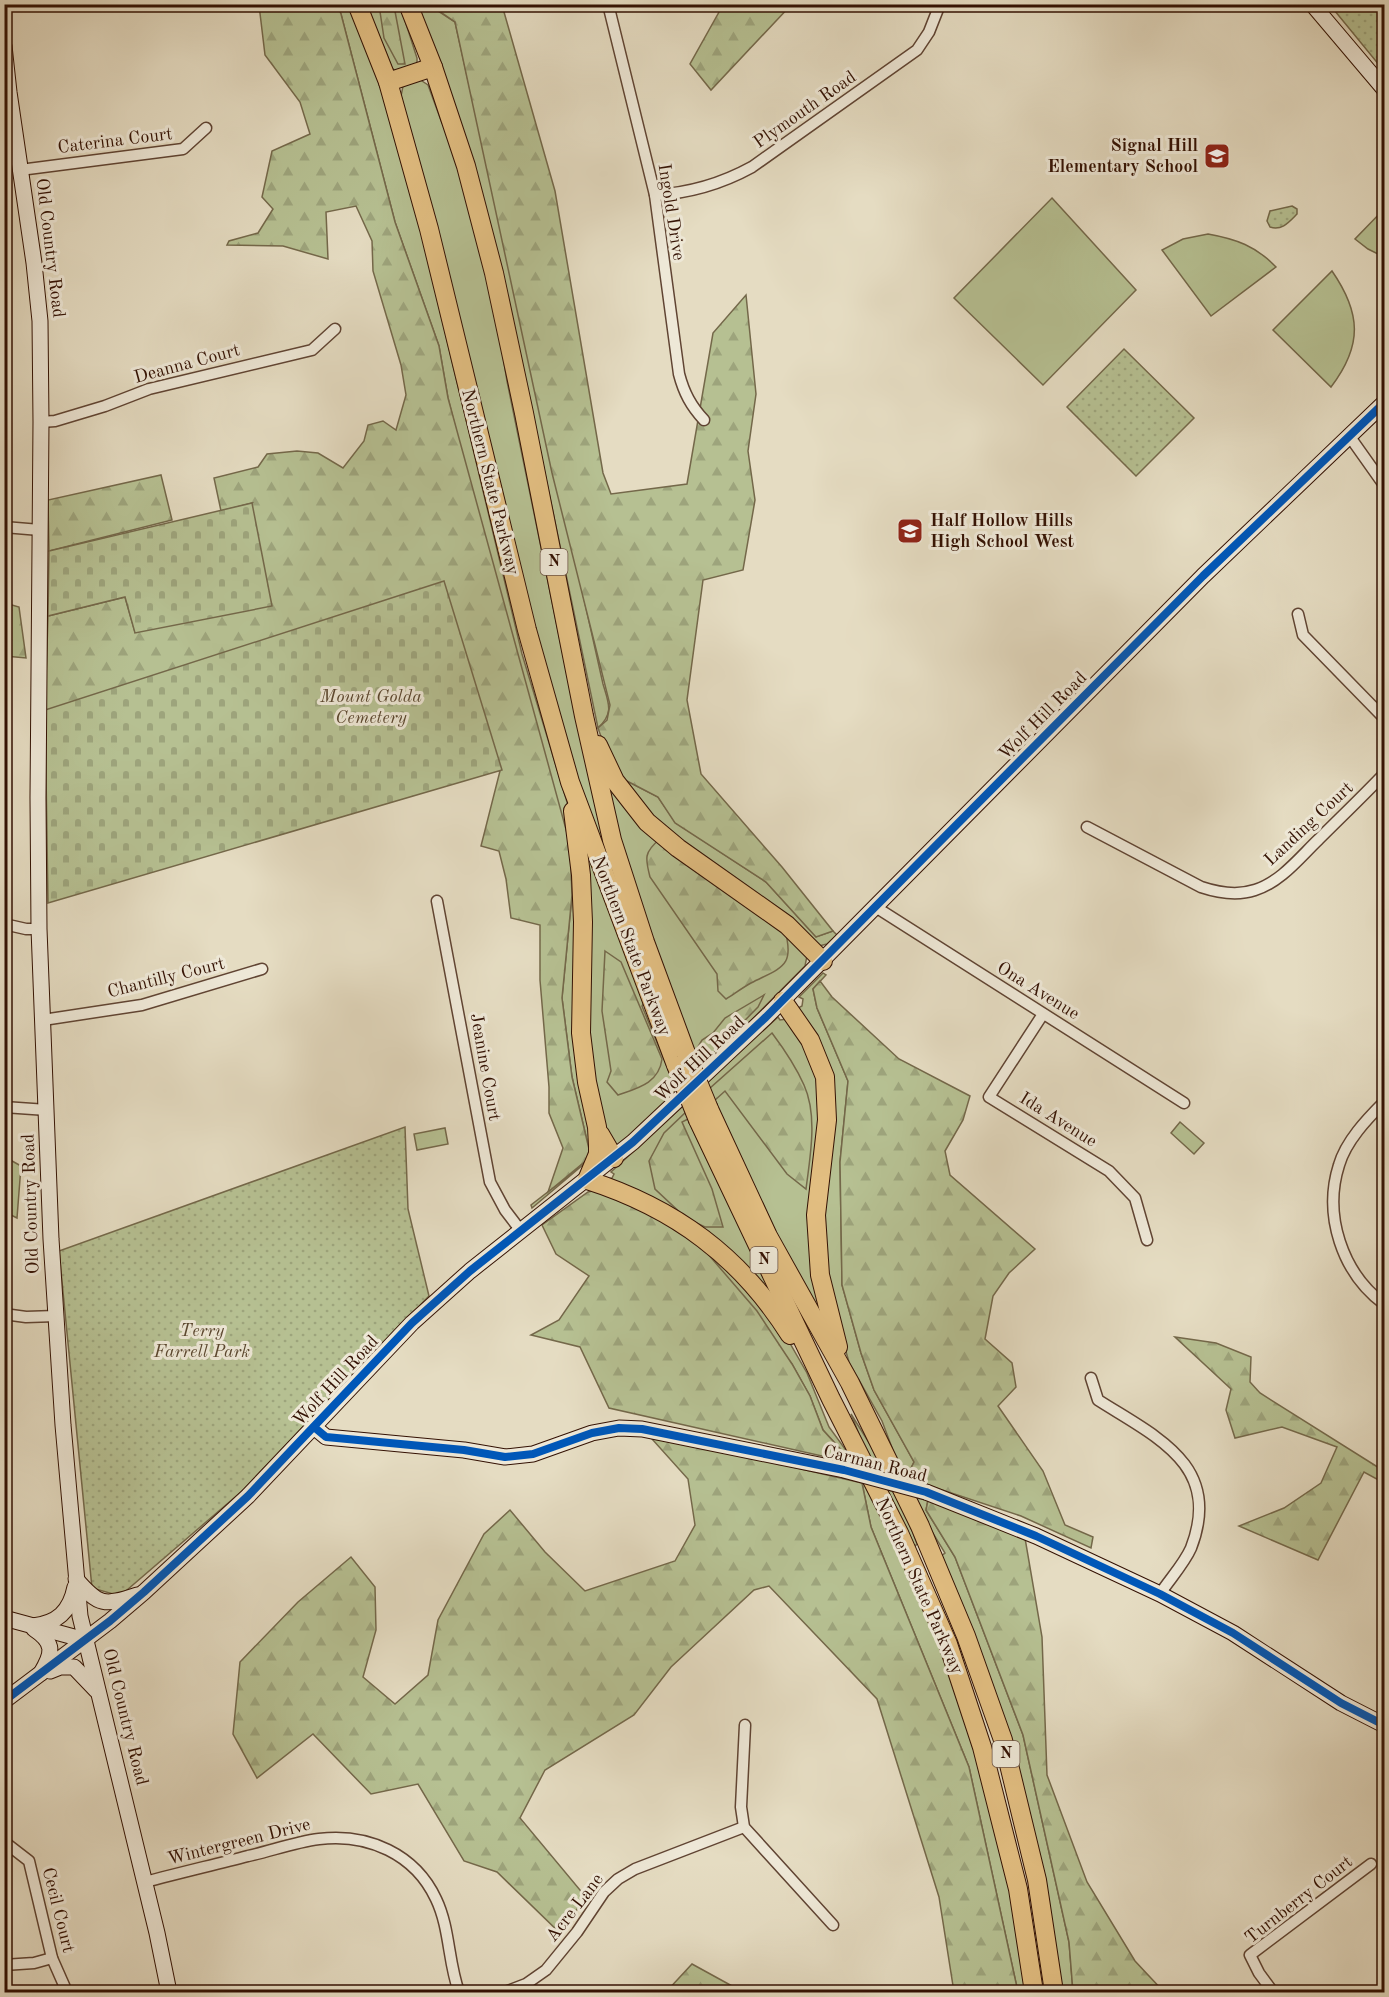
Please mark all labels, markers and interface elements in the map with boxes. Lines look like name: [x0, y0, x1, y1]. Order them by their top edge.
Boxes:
street label: Plymouth Road: [750, 68, 860, 152]
street label: Caterina Court: [56, 125, 174, 157]
place label: Signal Hill Elementary School: [1047, 137, 1198, 176]
school or university icon: Signal Hill Elementary School: [1202, 141, 1232, 171]
street label: Ingold Drive: [654, 162, 688, 262]
street label: Old Country Road: [33, 177, 67, 319]
street label: Deanna Court: [132, 341, 242, 387]
street label: Northern State Parkway: [458, 387, 522, 577]
place label: Half Hollow Hills High School West: [930, 512, 1075, 551]
school or university icon: Half Hollow Hills High School West: [895, 516, 925, 546]
road number: N: [540, 549, 568, 575]
street label: Wolf Hill Road: [996, 669, 1090, 763]
park label: Mount Golda Cemetery: [319, 688, 422, 727]
street label: Landing Court: [1261, 779, 1357, 869]
street label: Northern State Parkway: [588, 853, 674, 1039]
street label: Chantilly Court: [105, 955, 227, 1001]
street label: Ona Avenue: [994, 959, 1082, 1023]
street label: Jeanine Court: [467, 1012, 503, 1122]
street label: Wolf Hill Road: [651, 1013, 749, 1105]
street label: Ida Avenue: [1016, 1089, 1100, 1151]
street label: Old Country Road: [20, 1133, 42, 1275]
road number: N: [750, 1247, 777, 1273]
park label: Terry Farrell Park: [153, 1322, 250, 1361]
street label: Wolf Hill Road: [290, 1332, 382, 1430]
street label: Carman Road: [821, 1442, 929, 1486]
street label: Northern State Parkway: [872, 1495, 966, 1677]
street label: Old Country Road: [99, 1647, 151, 1787]
road number: N: [992, 1741, 1020, 1767]
street label: Wintergreen Drive: [166, 1816, 312, 1868]
street label: Turnberry Court: [1242, 1853, 1356, 1947]
street label: Cecil Court: [39, 1866, 77, 1954]
street label: Acre Lane: [543, 1870, 607, 1946]

